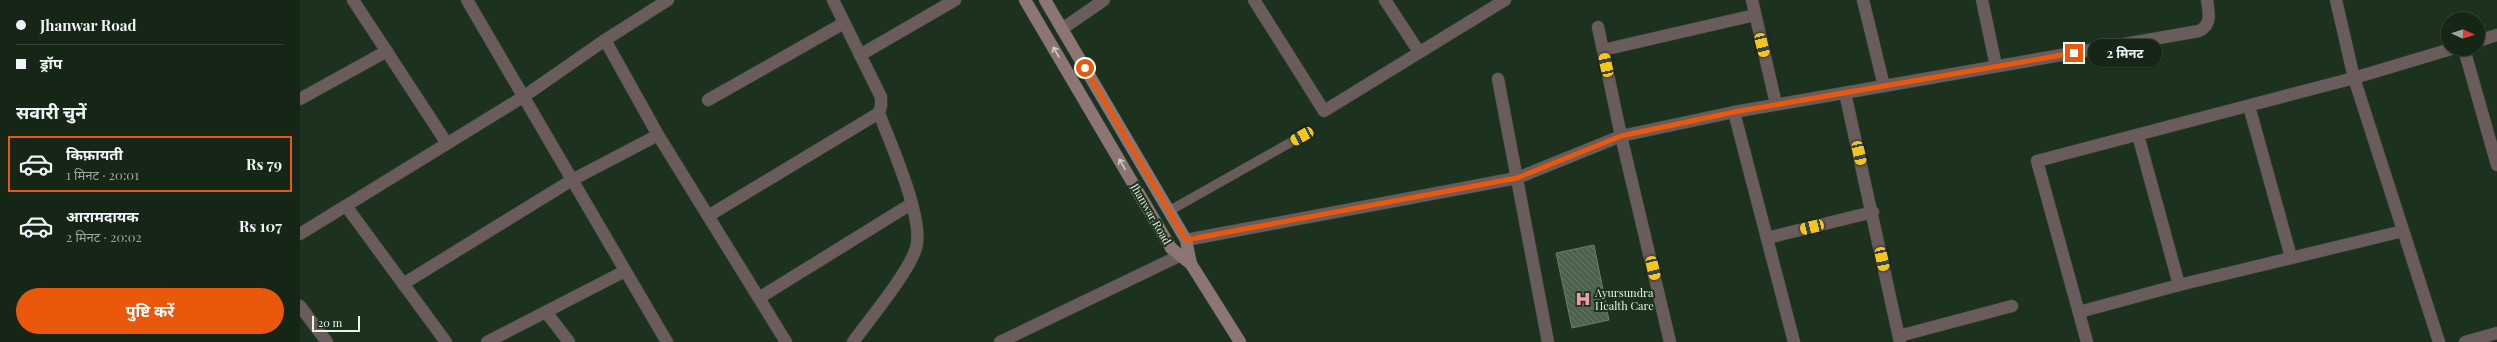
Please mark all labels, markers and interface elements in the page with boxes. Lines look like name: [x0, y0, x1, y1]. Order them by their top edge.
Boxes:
north arrow: [2441, 12, 2485, 56]
map controls: [2441, 12, 2485, 56]
text: Jhanwar Road: [40, 15, 136, 35]
car: [1753, 32, 1771, 58]
callout: 2 मिनट: [2088, 39, 2162, 67]
route end: [2065, 44, 2083, 62]
text: 2 मिनट: [2107, 44, 2143, 61]
one-way arrow: [1051, 46, 1059, 58]
car: [1598, 52, 1614, 78]
text: ड्रॉप: [40, 53, 62, 73]
route start: [1076, 59, 1094, 77]
text: सवारी चुनें: [16, 100, 86, 124]
car: [1289, 125, 1315, 147]
car: [1850, 140, 1868, 166]
text: किफ़ायती: [66, 144, 123, 164]
icon: car: [18, 146, 54, 182]
text: Rs 79: [246, 154, 282, 174]
one-way arrow: [1117, 158, 1125, 170]
text: 1 मिनट · 20:01: [66, 166, 139, 183]
street label: Jhanwar Road: [1127, 180, 1175, 248]
text: आरामदायक: [66, 206, 139, 226]
icon: car: [18, 208, 54, 244]
text: Rs 107: [239, 216, 282, 236]
car: [1799, 218, 1825, 236]
text: 2 मिनट · 20:02: [66, 228, 142, 245]
car: [1874, 246, 1890, 272]
car: [1644, 255, 1662, 281]
place label: Ayursundra Health Care: [1594, 285, 1654, 313]
button: पुष्टि करें: [16, 288, 284, 334]
hospital icon: Ayursundra Health Care: [1574, 290, 1592, 308]
scale bar: [312, 314, 360, 333]
text: 20 m: [318, 315, 342, 330]

